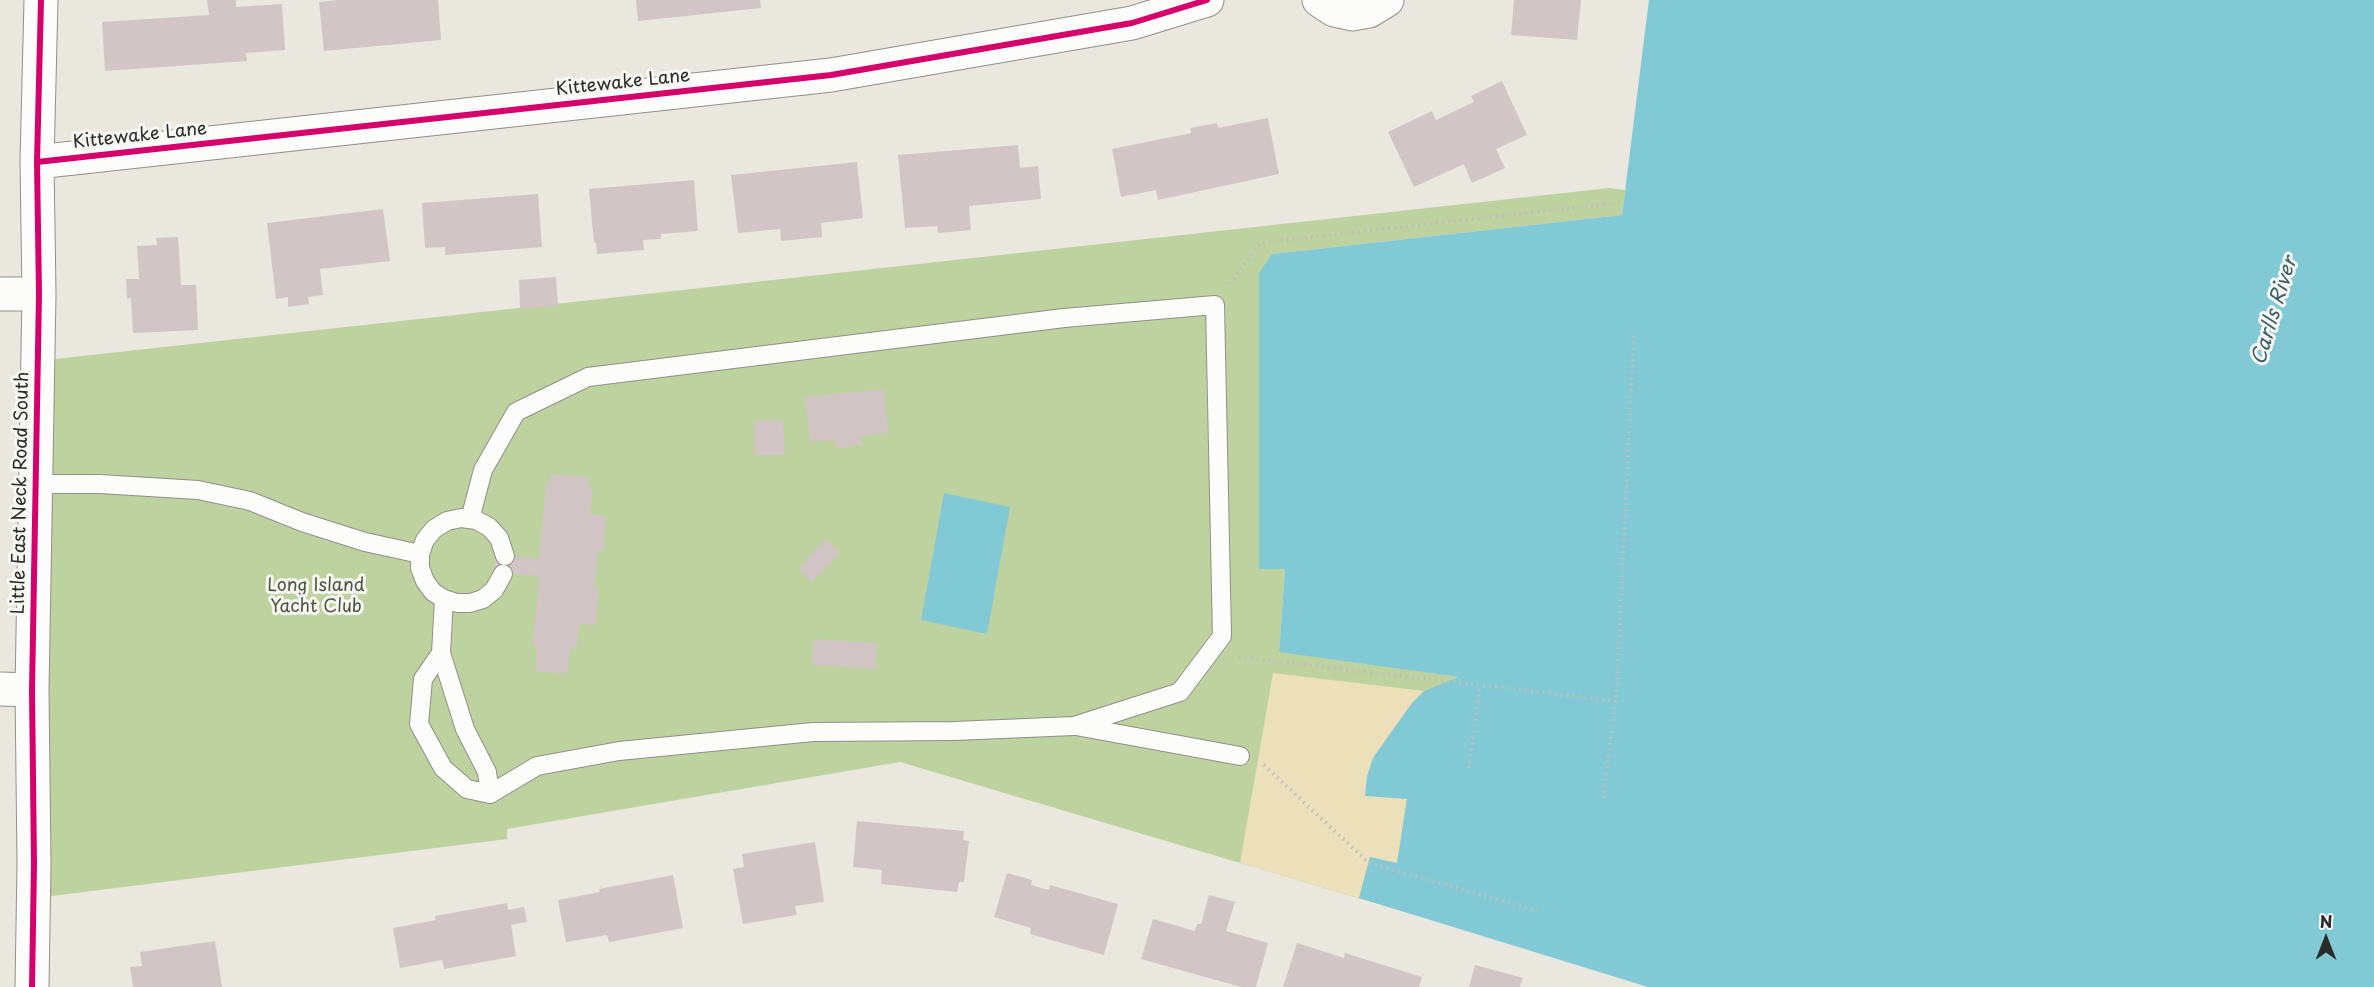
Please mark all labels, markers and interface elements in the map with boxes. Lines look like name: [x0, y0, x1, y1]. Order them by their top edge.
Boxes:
street label: Kittewake Lane: [555, 65, 691, 101]
street label: Kittewake Lane: [72, 118, 208, 154]
water label: Carlls River: [2247, 254, 2303, 368]
street label: Little East Neck Road South: [8, 371, 34, 615]
park label: Long Island Yacht Club: [267, 575, 365, 618]
north arrow: [2296, 909, 2356, 969]
text: N: [2320, 909, 2332, 933]

